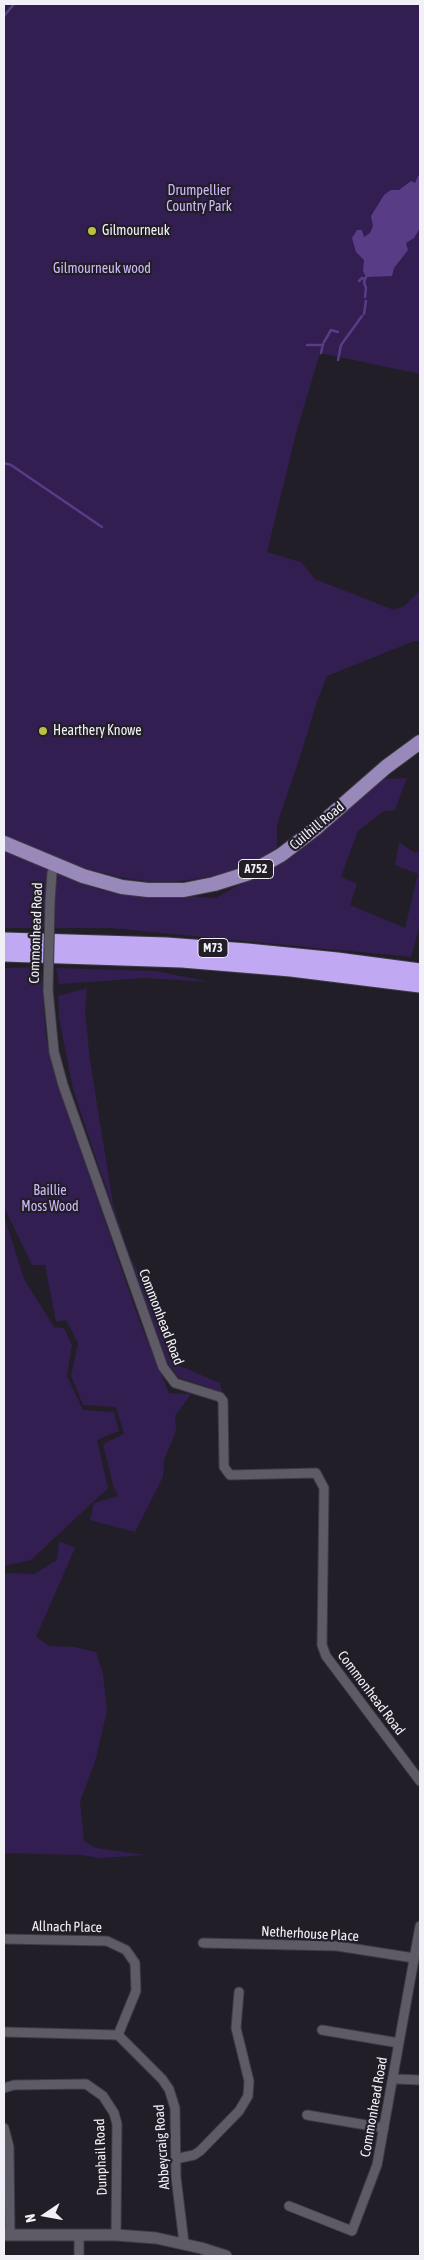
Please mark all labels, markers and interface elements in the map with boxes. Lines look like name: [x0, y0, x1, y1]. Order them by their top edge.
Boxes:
park label: Drumpellier Country Park: [166, 183, 232, 216]
place label: Gilmourneuk: [102, 223, 170, 239]
marker: Gilmourneuk: [86, 225, 98, 237]
park label: Gilmourneuk wood: [53, 261, 151, 277]
place label: Hearthery Knowe: [53, 723, 142, 739]
marker: Hearthery Knowe: [37, 725, 49, 737]
street label: Cuilhill Road: [286, 798, 348, 854]
road number: A752: [238, 860, 274, 879]
street label: Commonhead Road: [26, 882, 46, 984]
road number: M73: [198, 938, 228, 958]
park label: Baillie Moss Wood: [21, 1183, 79, 1216]
street label: Commonhead Road: [135, 1267, 187, 1367]
street label: Commonhead Road: [334, 1647, 408, 1739]
street label: Allnach Place: [32, 1918, 102, 1936]
street label: Netherhouse Place: [261, 1923, 359, 1945]
street label: Commonhead Road: [357, 2056, 391, 2158]
street label: Abbeycraig Road: [151, 2104, 173, 2190]
street label: Dunphail Road: [91, 2118, 111, 2196]
north arrow: [20, 2190, 70, 2240]
text: N: [22, 2212, 39, 2224]

